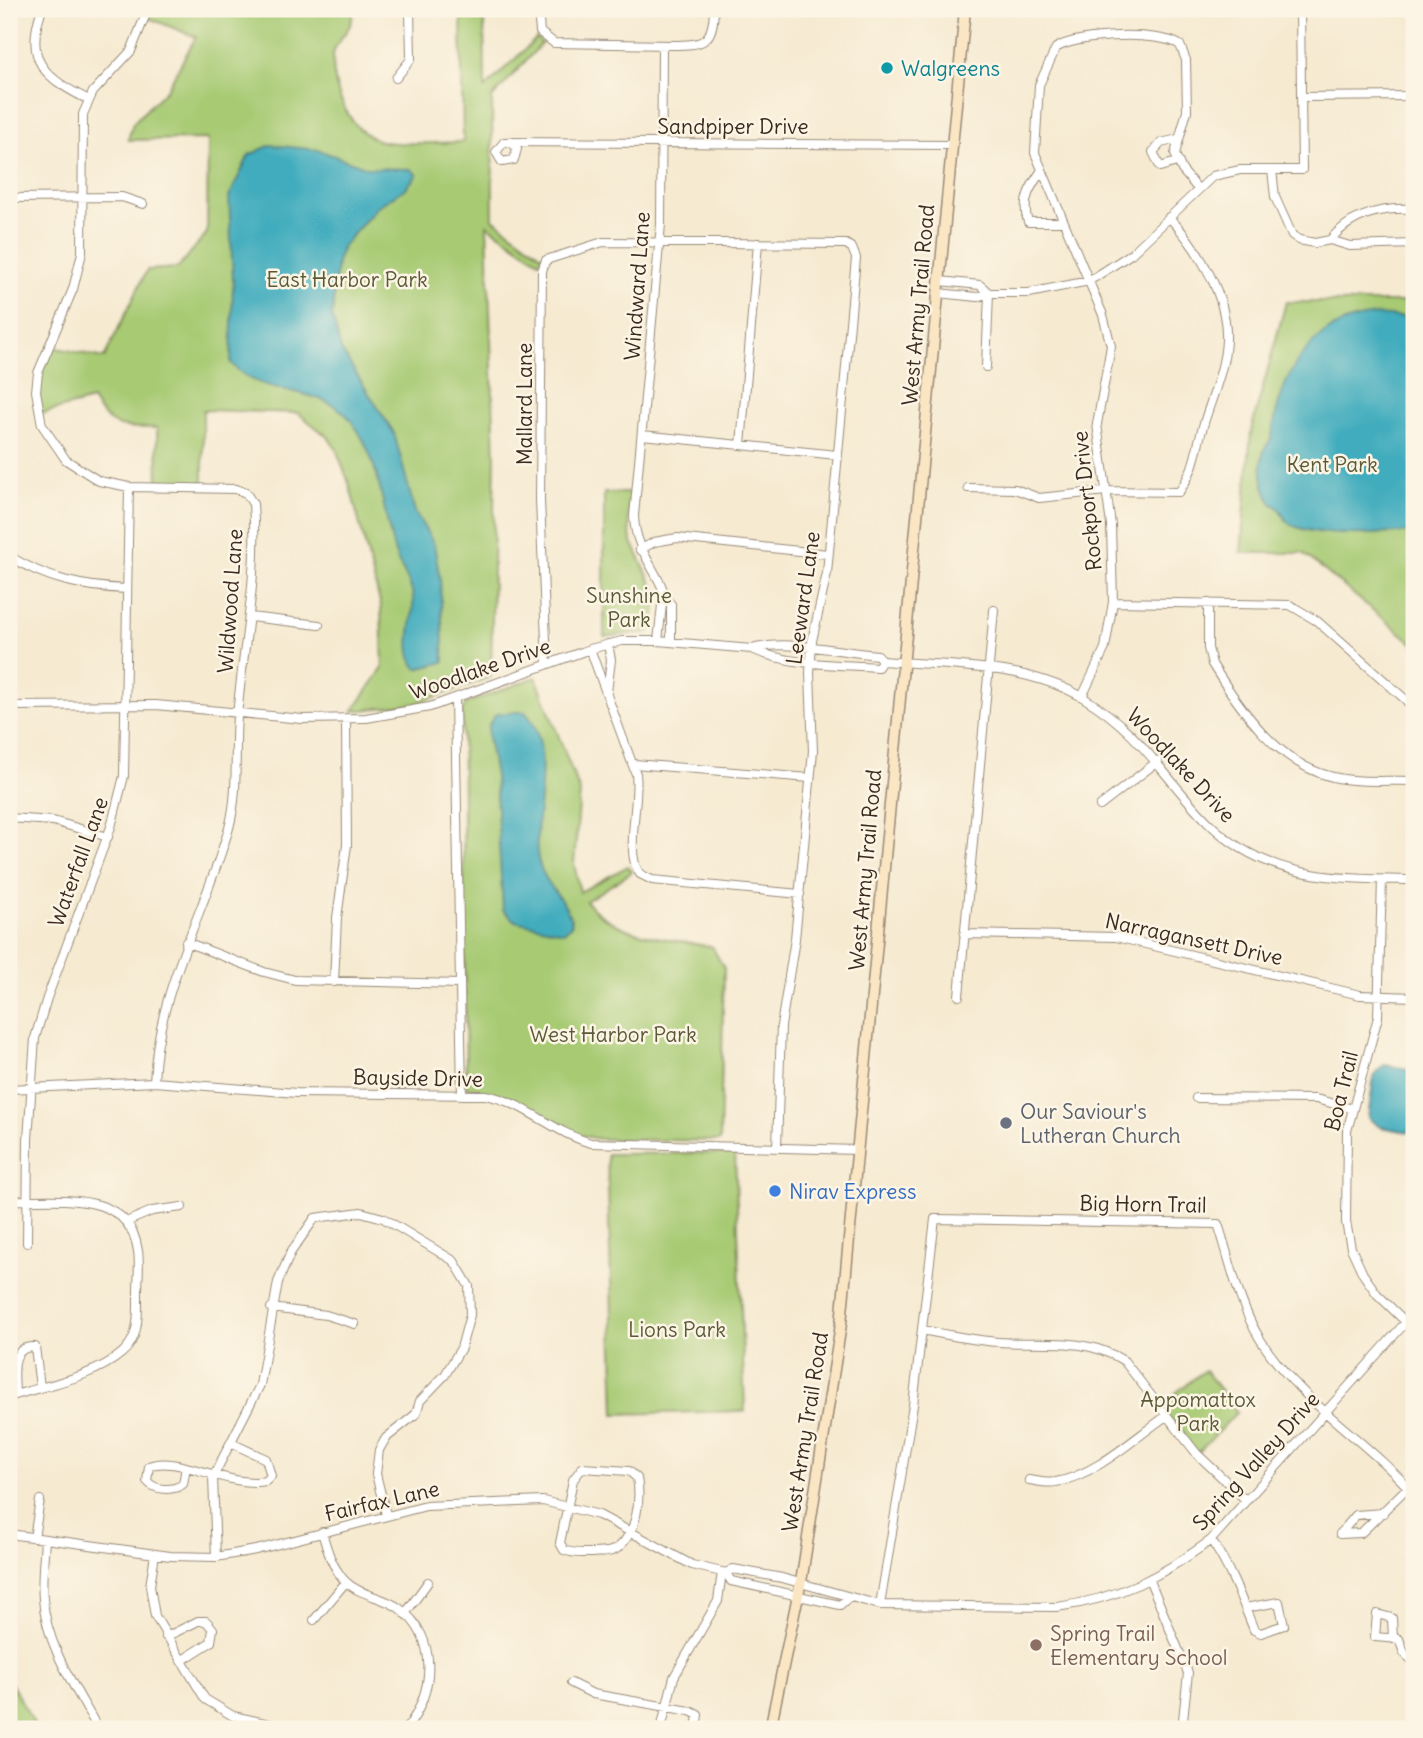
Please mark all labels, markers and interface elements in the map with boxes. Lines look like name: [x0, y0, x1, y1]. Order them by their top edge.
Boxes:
place label: Walgreens: [901, 55, 1000, 82]
marker: Walgreens: [879, 60, 895, 76]
street label: Sandpiper Drive: [657, 113, 809, 140]
street label: West Army Trail Road: [896, 203, 940, 407]
street label: Windward Lane: [618, 211, 656, 361]
park label: East Harbor Park: [266, 266, 428, 293]
street label: Mallard Lane: [511, 343, 538, 465]
street label: Rockport Drive: [1066, 430, 1108, 572]
park label: Kent Park: [1286, 451, 1378, 478]
street label: Wildwood Lane: [211, 528, 249, 674]
street label: Leeward Lane: [780, 530, 826, 666]
park label: Sunshine Park: [586, 582, 672, 633]
street label: Woodlake Drive: [406, 632, 554, 706]
street label: Woodlake Drive: [1121, 702, 1241, 828]
street label: West Army Trail Road: [843, 768, 887, 972]
street label: Waterfall Lane: [42, 793, 114, 931]
street label: Narragansett Drive: [1103, 907, 1285, 971]
park label: West Harbor Park: [529, 1021, 697, 1048]
street label: Boa Trail: [1318, 1048, 1364, 1134]
street label: Bayside Drive: [353, 1063, 483, 1093]
place label: Our Saviour's Lutheran Church: [1020, 1098, 1181, 1149]
marker: Our Saviour's Lutheran Church: [998, 1115, 1014, 1131]
place label: Nirav Express: [789, 1178, 917, 1205]
marker: Nirav Express: [767, 1183, 783, 1199]
street label: Big Horn Trail: [1079, 1189, 1207, 1219]
park label: Lions Park: [628, 1316, 726, 1343]
street label: West Army Trail Road: [776, 1330, 834, 1534]
park label: Appomattox Park: [1140, 1386, 1256, 1437]
street label: Spring Valley Drive: [1187, 1386, 1325, 1536]
street label: Fairfax Lane: [322, 1475, 442, 1527]
place label: Spring Trail Elementary School: [1050, 1620, 1227, 1671]
marker: Spring Trail Elementary School: [1028, 1637, 1044, 1653]

